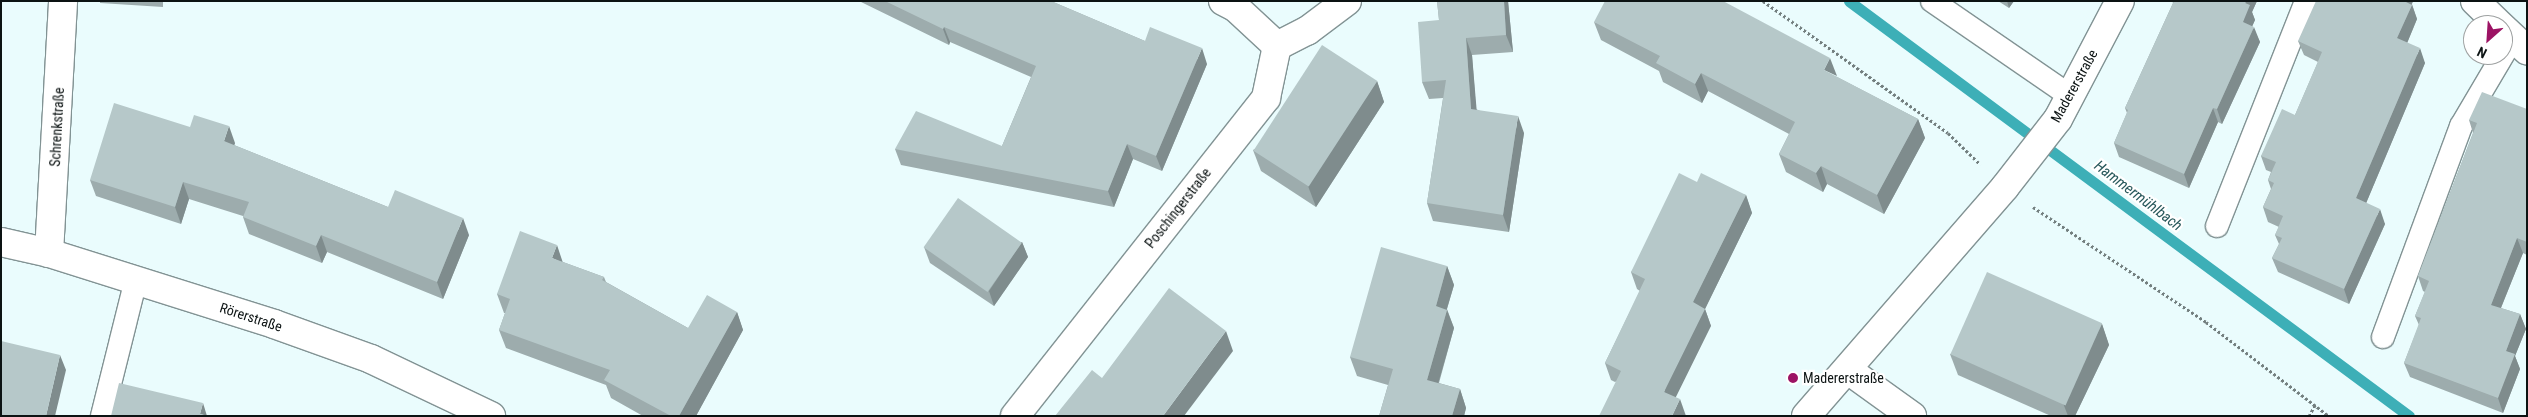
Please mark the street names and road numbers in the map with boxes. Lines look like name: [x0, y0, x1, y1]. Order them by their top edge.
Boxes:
street label: Madererstraße: [2047, 47, 2101, 125]
street label: Schrenkstraße: [47, 87, 67, 167]
street label: Poschingerstraße: [1141, 165, 1215, 251]
street label: Rörerstraße: [218, 299, 284, 335]

